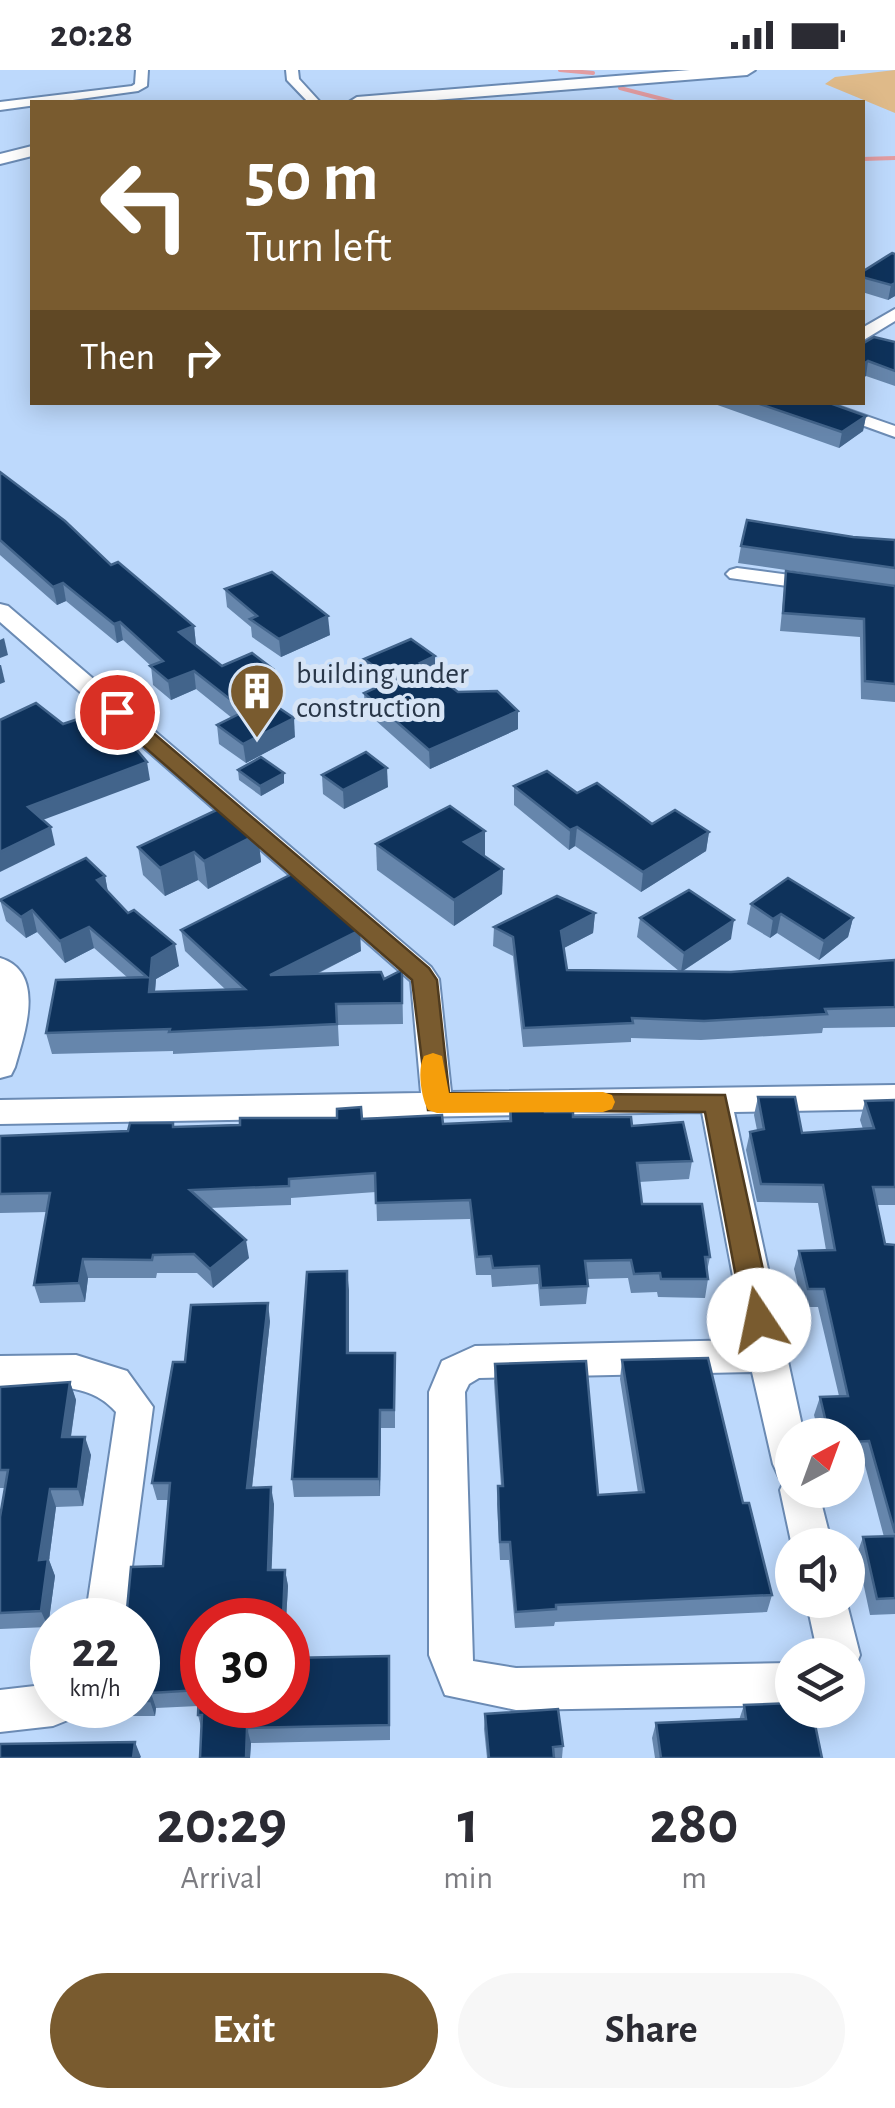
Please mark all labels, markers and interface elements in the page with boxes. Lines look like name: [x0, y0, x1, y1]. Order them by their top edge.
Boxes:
text: 20:28: [50, 16, 133, 54]
icon: left: [80, 140, 210, 270]
text: 50 m: [245, 143, 379, 213]
text: Turn left: [245, 225, 392, 270]
icon: right: [175, 330, 230, 385]
text: Then: [80, 339, 155, 377]
place label: building under construction: [296, 659, 469, 723]
building icon: building under construction: [227, 661, 287, 740]
pin: [75, 670, 160, 755]
icon: arrive: [90, 685, 145, 740]
position arrow: [707, 1268, 811, 1372]
north arrow: [775, 1418, 865, 1508]
map controls: [775, 1418, 865, 1728]
button: sound: [775, 1528, 865, 1618]
speed limit sign: 30: [180, 1598, 310, 1728]
text: 22: [71, 1626, 119, 1676]
button: layers: [775, 1638, 865, 1728]
text: km/h: [69, 1676, 121, 1701]
text: 20:29: [156, 1794, 287, 1854]
text: 1: [457, 1794, 479, 1854]
text: 280: [649, 1794, 739, 1854]
text: Arrival: [180, 1862, 263, 1894]
text: min: [443, 1862, 493, 1894]
text: m: [681, 1862, 707, 1894]
button: Exit: [50, 1973, 438, 2088]
button: Share: [458, 1973, 845, 2088]

